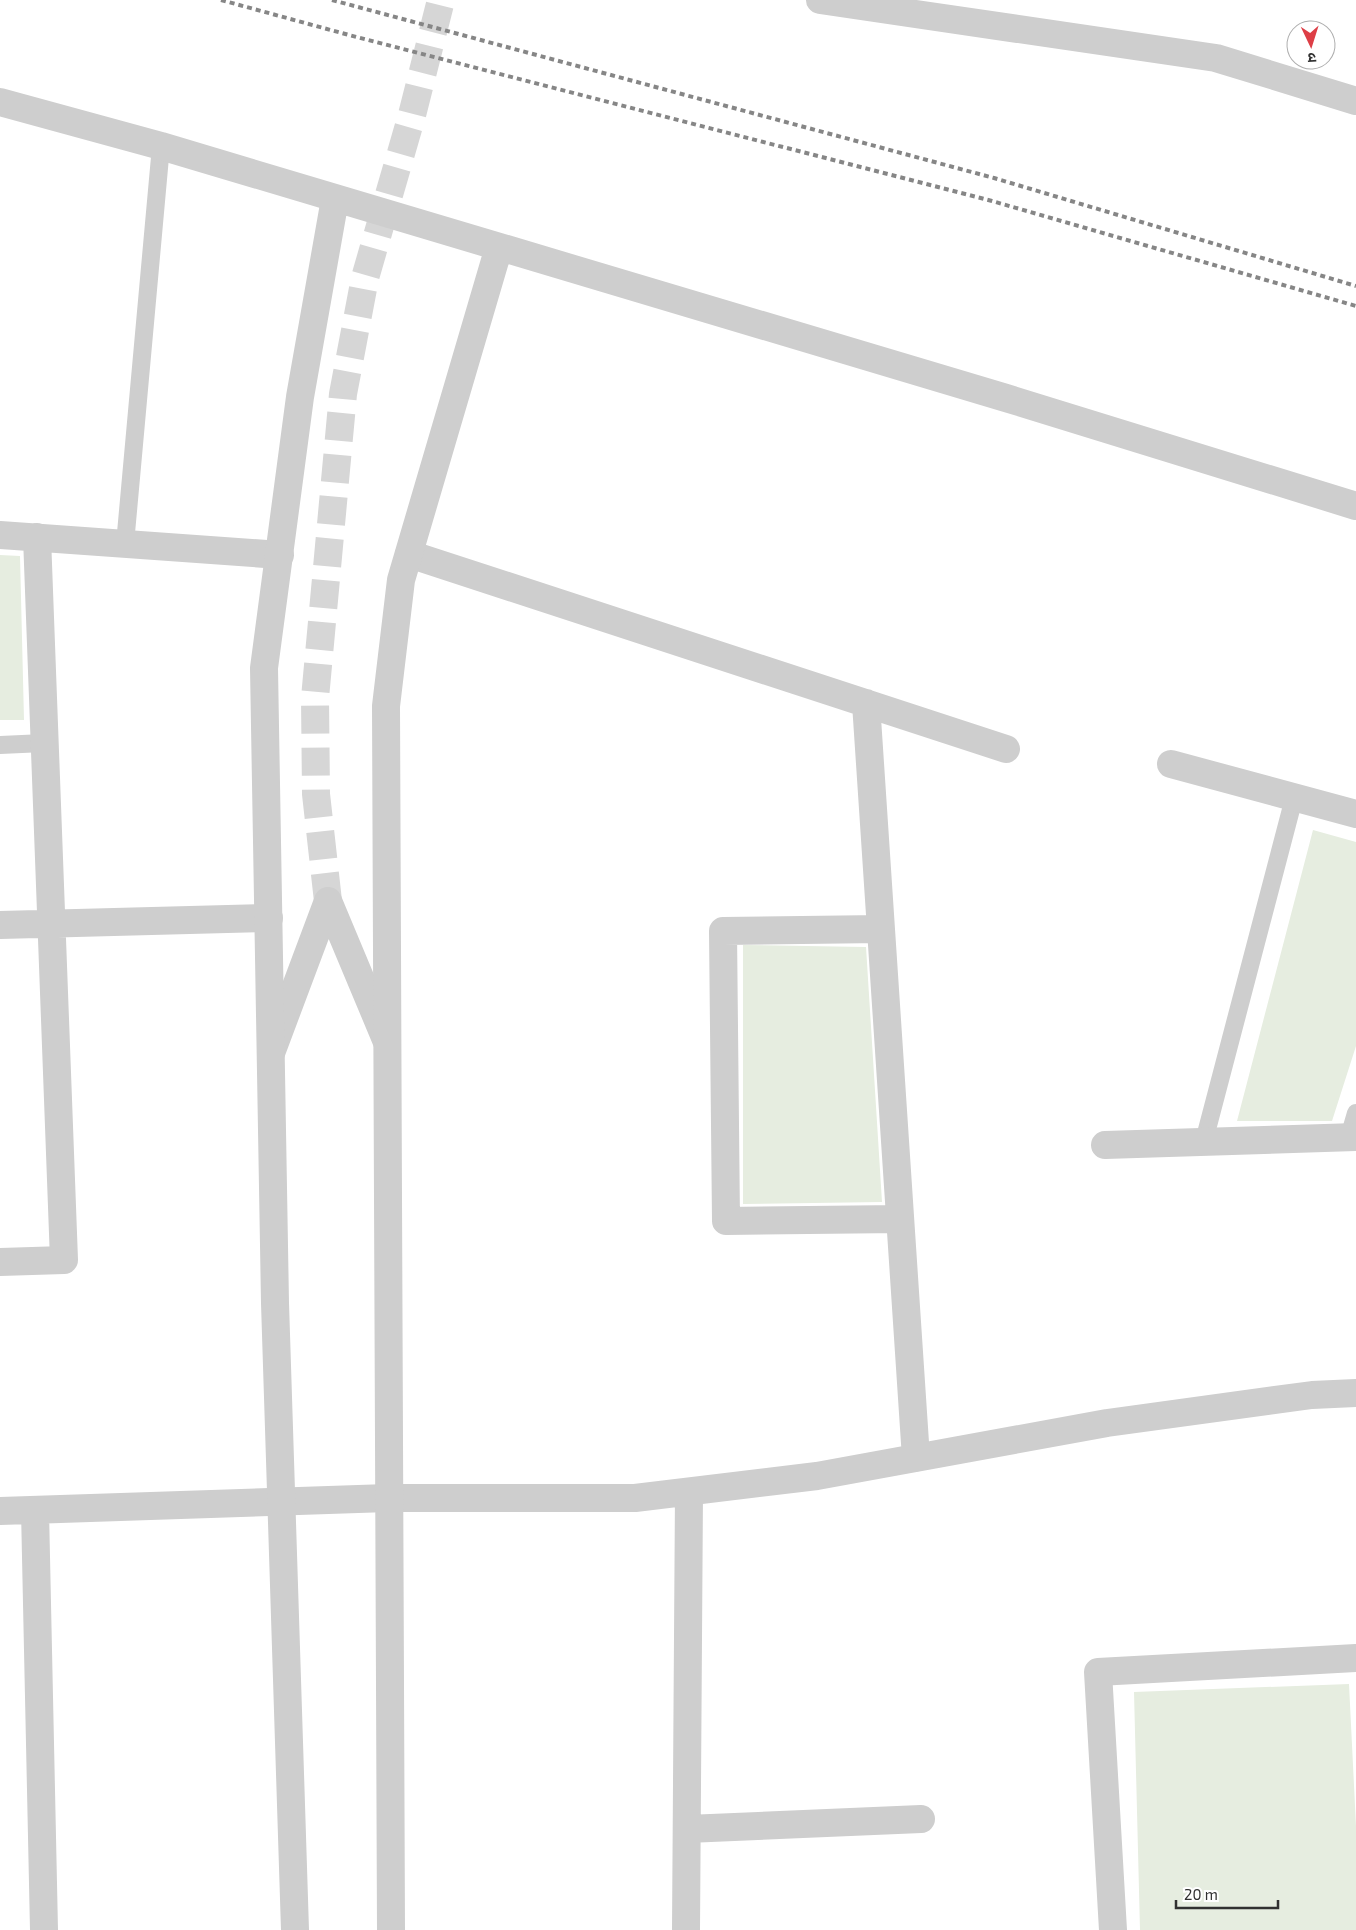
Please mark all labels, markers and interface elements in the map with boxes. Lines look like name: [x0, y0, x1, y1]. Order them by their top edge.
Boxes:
north arrow: [1286, 20, 1336, 70]
text: उ: [1306, 50, 1317, 67]
scale bar: [1176, 1878, 1278, 1910]
text: 20 m: [1184, 1885, 1218, 1903]

